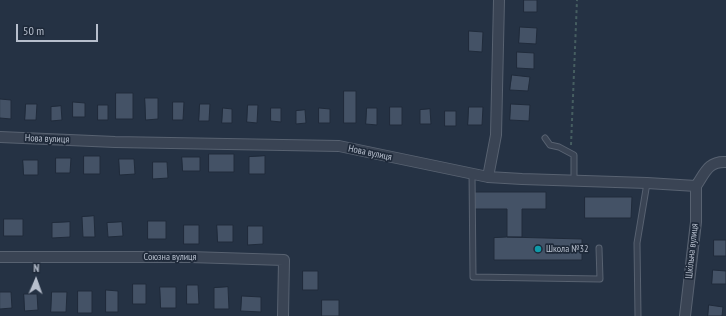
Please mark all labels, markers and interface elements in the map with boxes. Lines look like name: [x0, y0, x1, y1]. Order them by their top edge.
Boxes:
scale bar: [18, 16, 100, 42]
text: 50 m: [23, 23, 44, 38]
street label: Нова вулиця: [25, 132, 69, 146]
street label: Нова вулиця: [347, 143, 393, 163]
street label: Шкільна вулиця: [683, 223, 701, 279]
place label: Школа №32: [546, 243, 589, 255]
marker: Школа №32: [533, 244, 543, 254]
street label: Союзна вулиця: [144, 251, 196, 263]
north arrow: [16, 260, 56, 300]
text: N: [33, 261, 40, 275]

